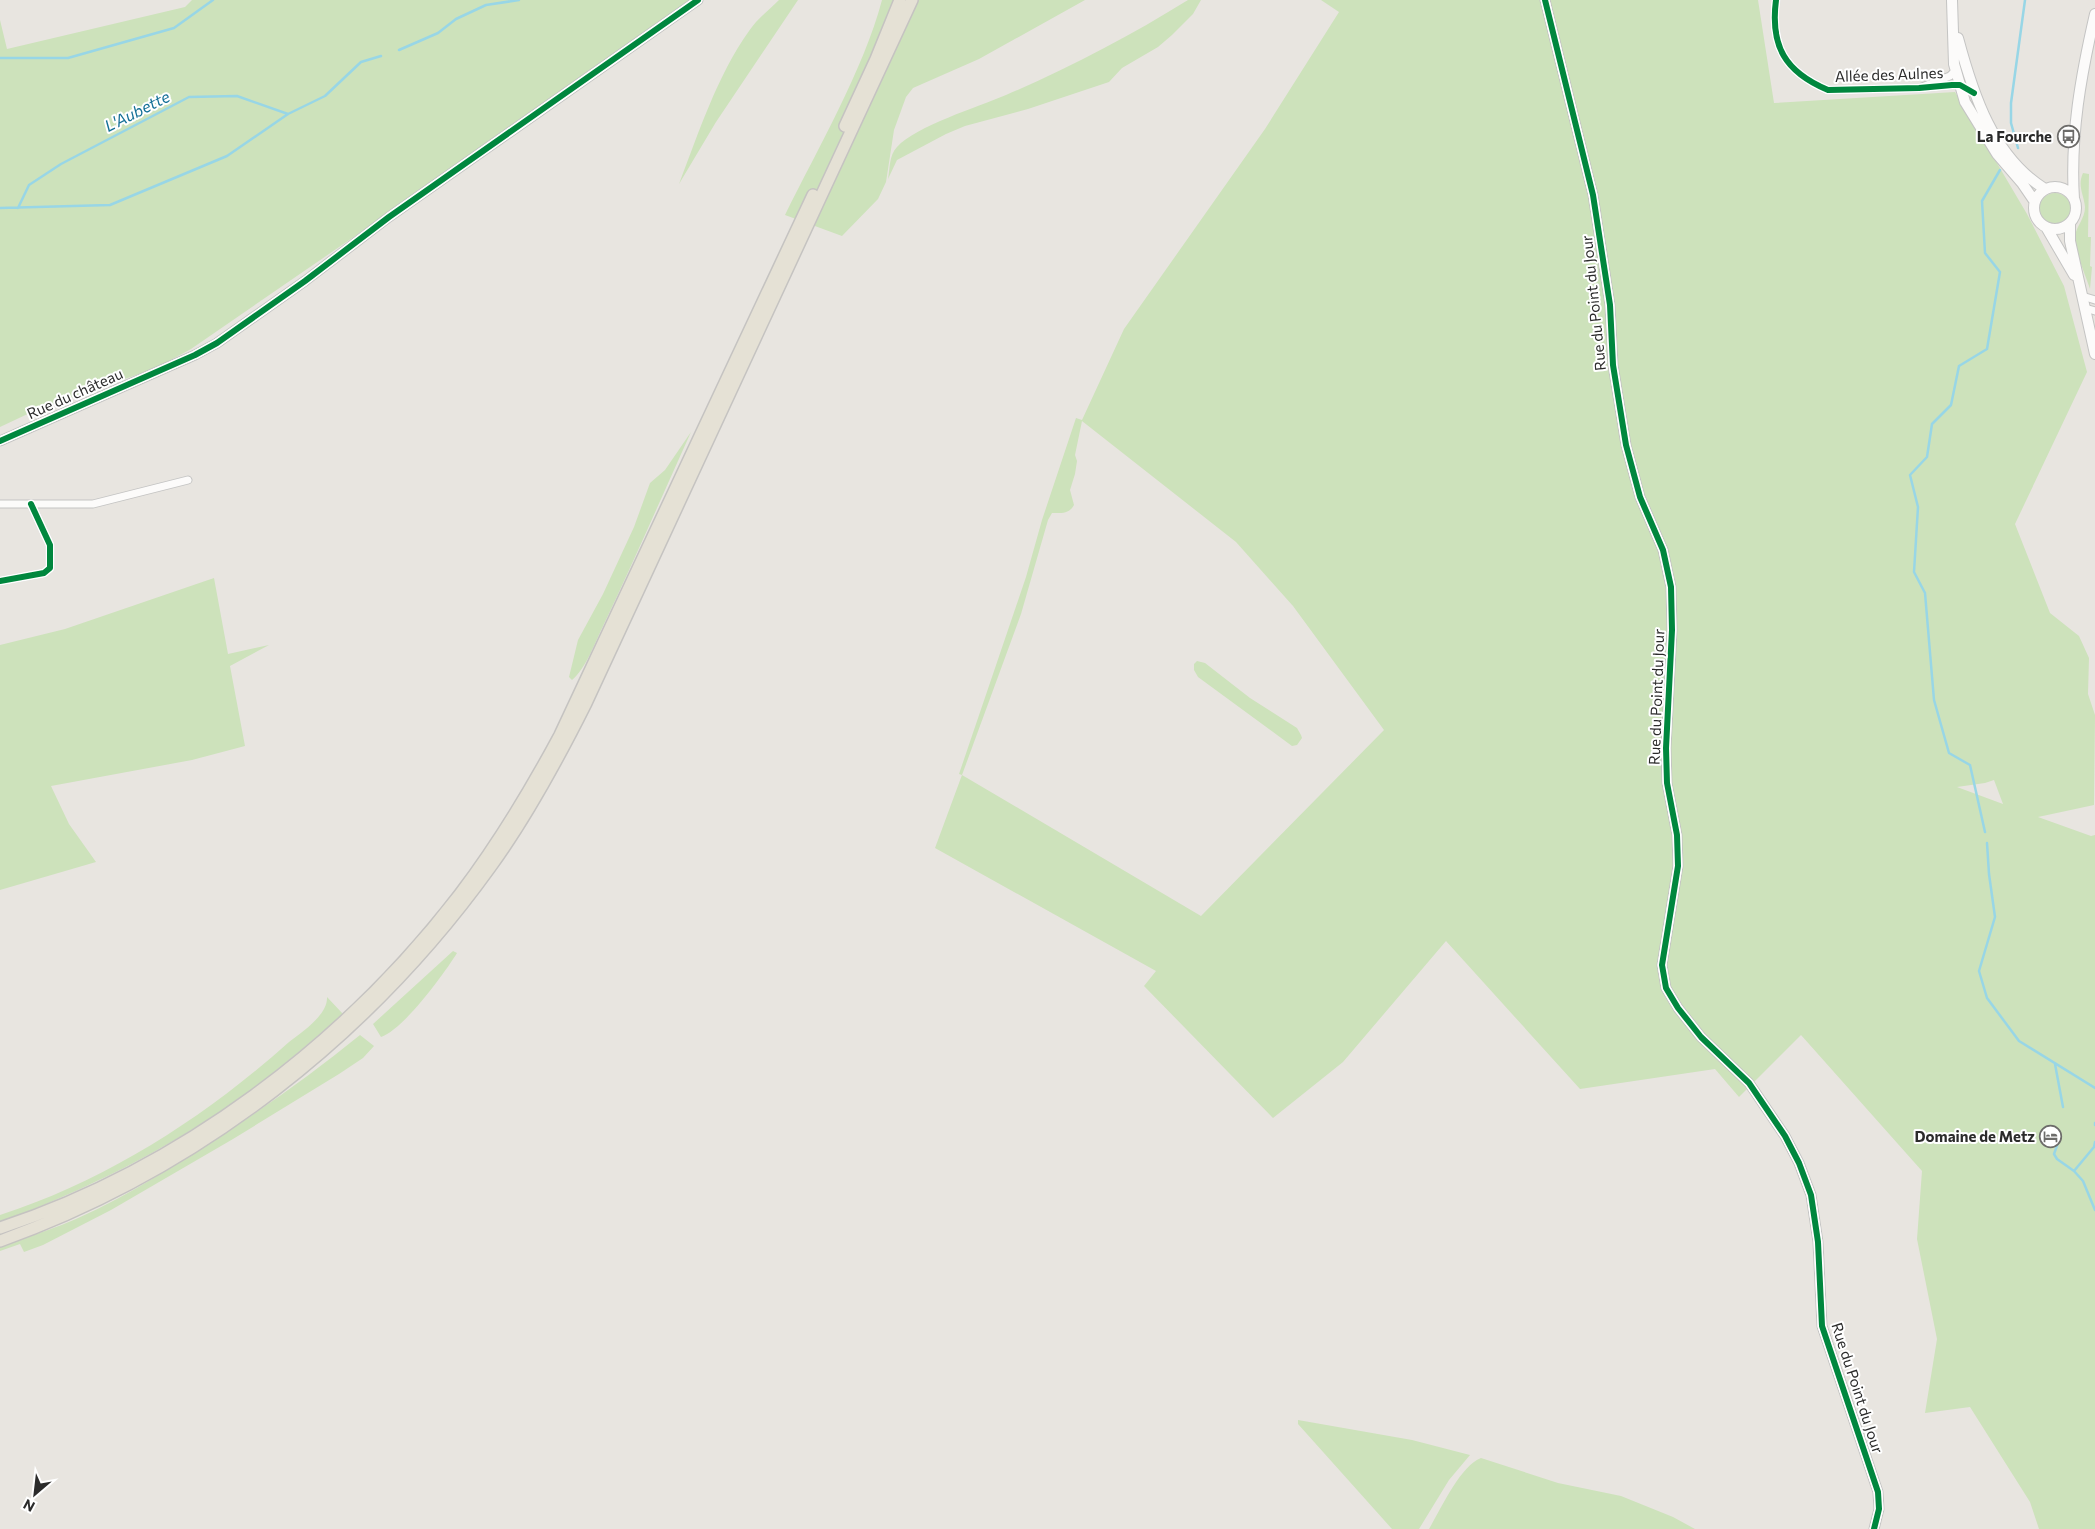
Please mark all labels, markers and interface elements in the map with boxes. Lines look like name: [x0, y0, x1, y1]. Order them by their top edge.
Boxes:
street label: Allée des Aulnes: [1834, 63, 1944, 85]
water label: L'Aubette: [101, 86, 173, 135]
bus stop icon: La Fourche: [2056, 125, 2080, 149]
place label: La Fourche: [1977, 127, 2052, 145]
street label: Rue du Point du Jour: [1577, 234, 1609, 372]
street label: Rue du château: [24, 364, 125, 422]
street label: Rue du Point du Jour: [1645, 629, 1667, 765]
hotel icon: Domaine de Metz: [2039, 1125, 2063, 1149]
place label: Domaine de Metz: [1915, 1127, 2035, 1145]
street label: Rue du Point du Jour: [1828, 1320, 1888, 1455]
north arrow: [10, 1469, 60, 1519]
text: N: [20, 1496, 37, 1516]

